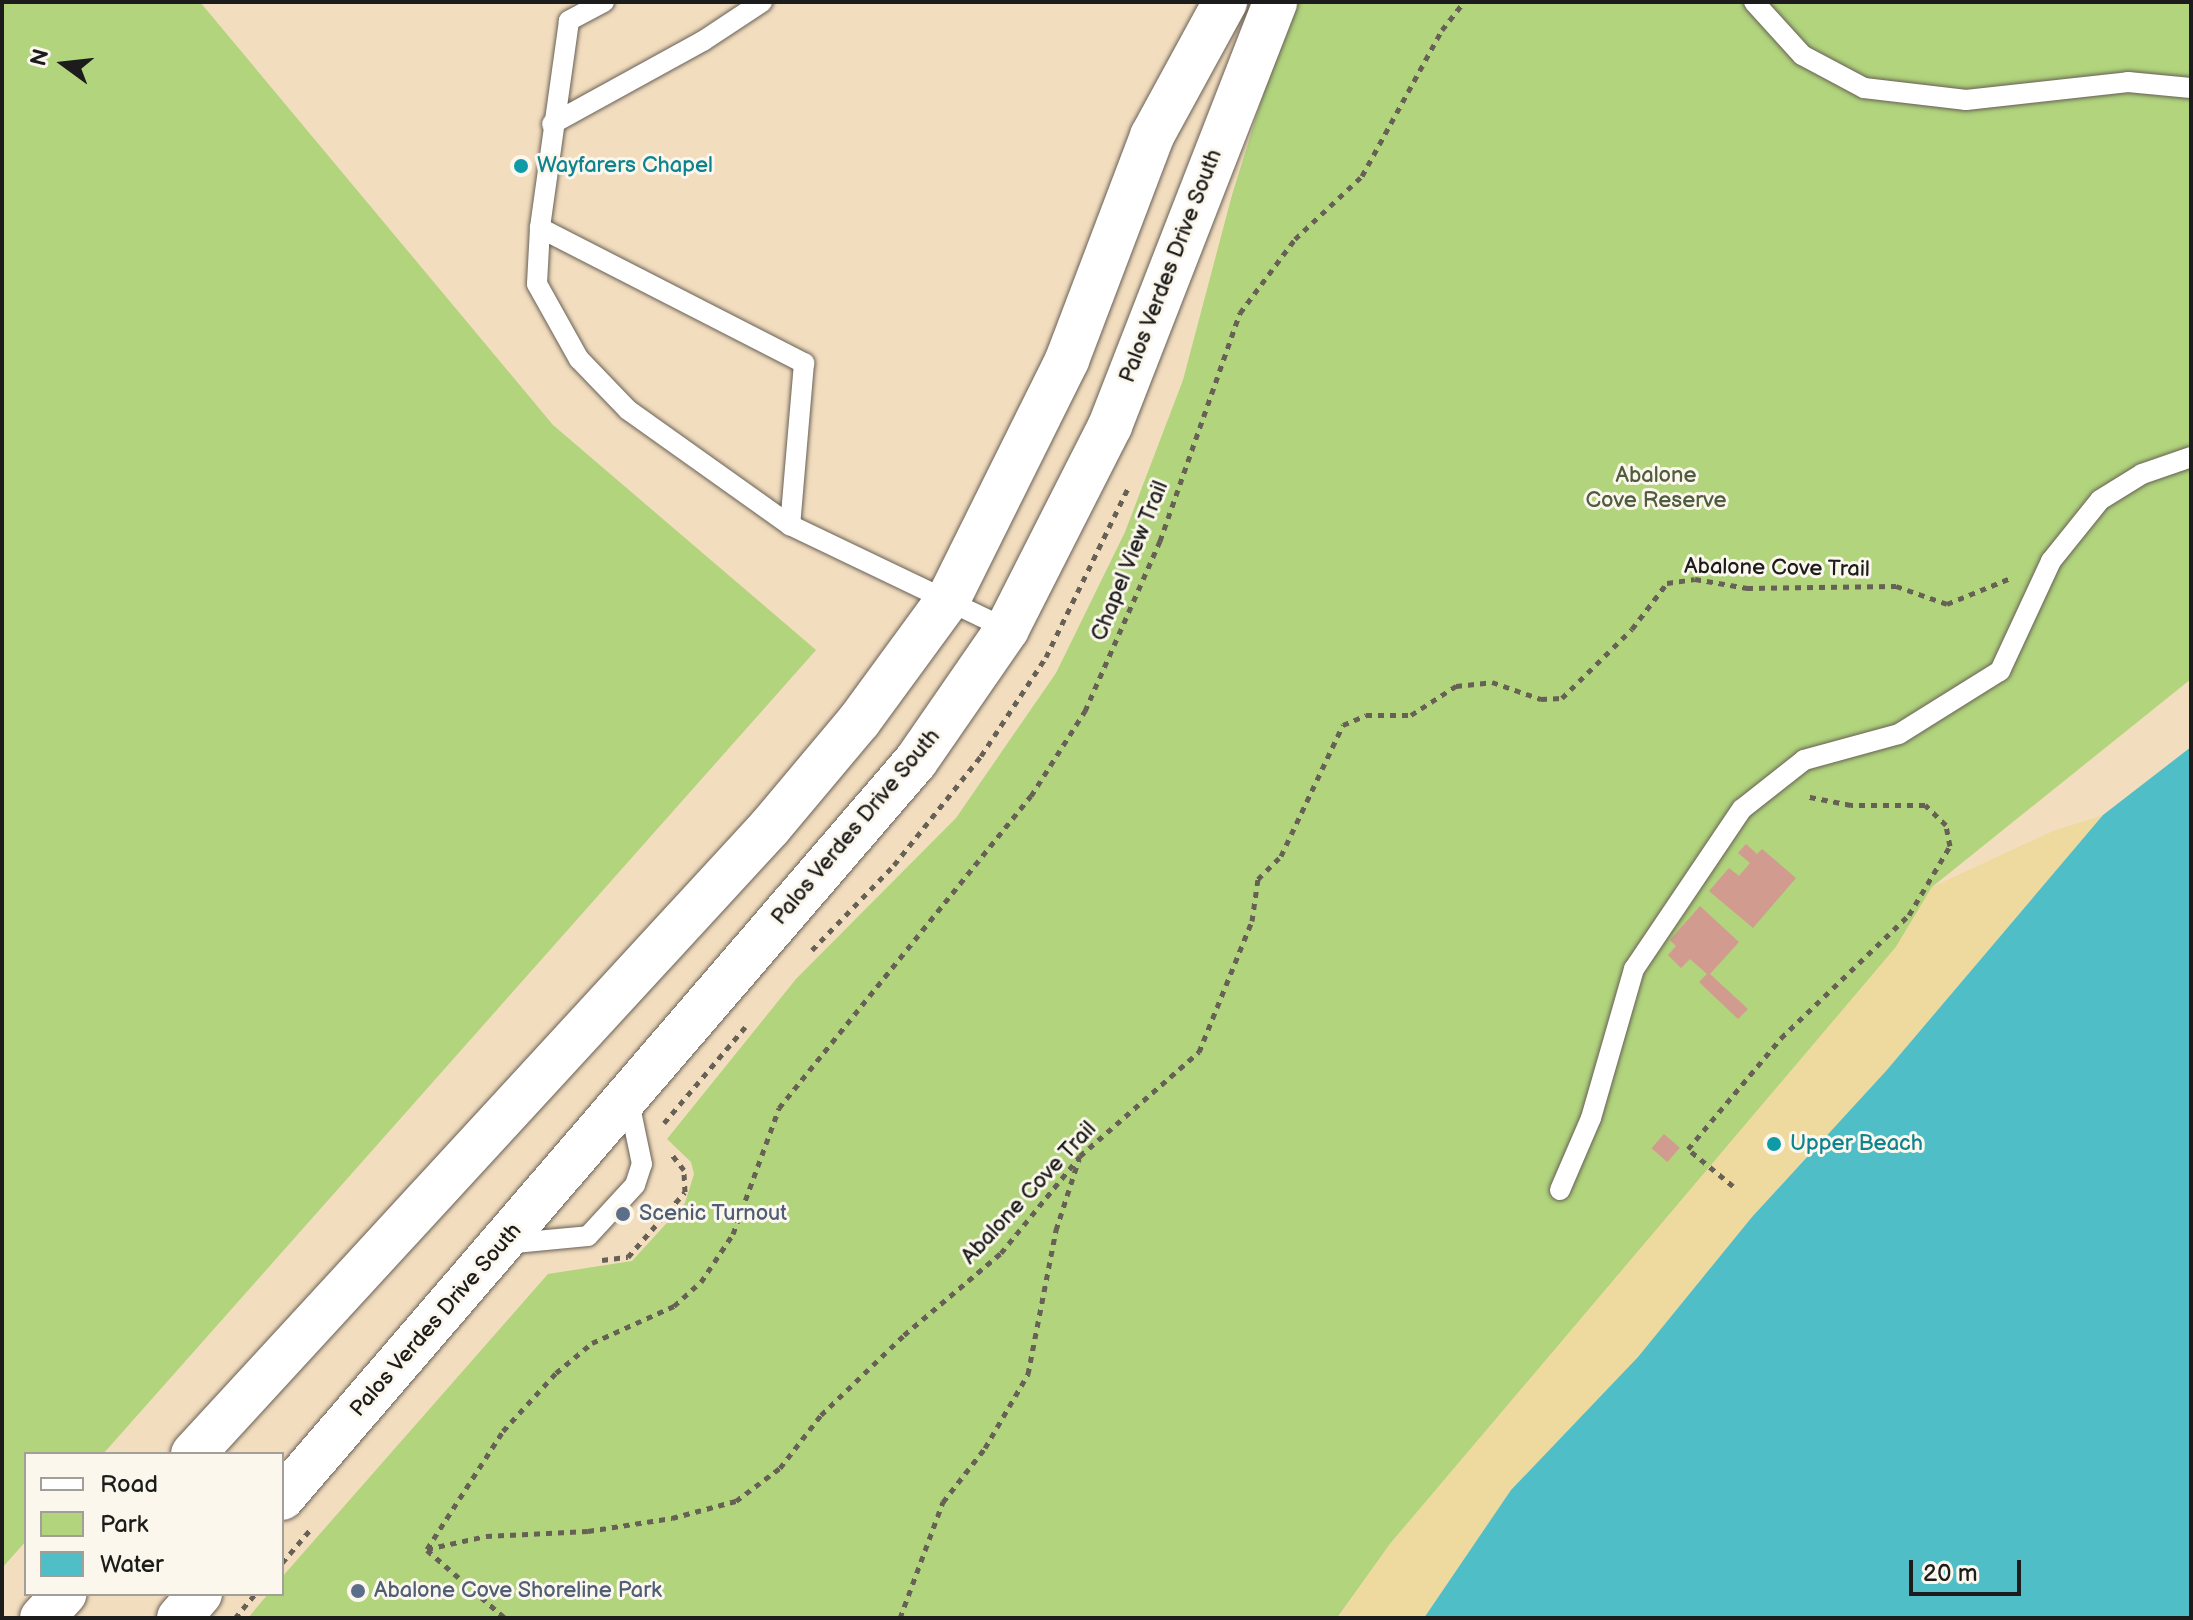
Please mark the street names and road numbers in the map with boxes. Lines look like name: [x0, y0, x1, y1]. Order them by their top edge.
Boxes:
street label: Palos Verdes Drive South: [1114, 145, 1228, 387]
street label: Chapel View Trail: [1086, 477, 1174, 645]
street label: Abalone Cove Trail: [1684, 553, 1870, 583]
street label: Palos Verdes Drive South: [766, 723, 946, 931]
street label: Abalone Cove Trail: [956, 1116, 1102, 1270]
street label: Palos Verdes Drive South: [344, 1217, 528, 1423]

